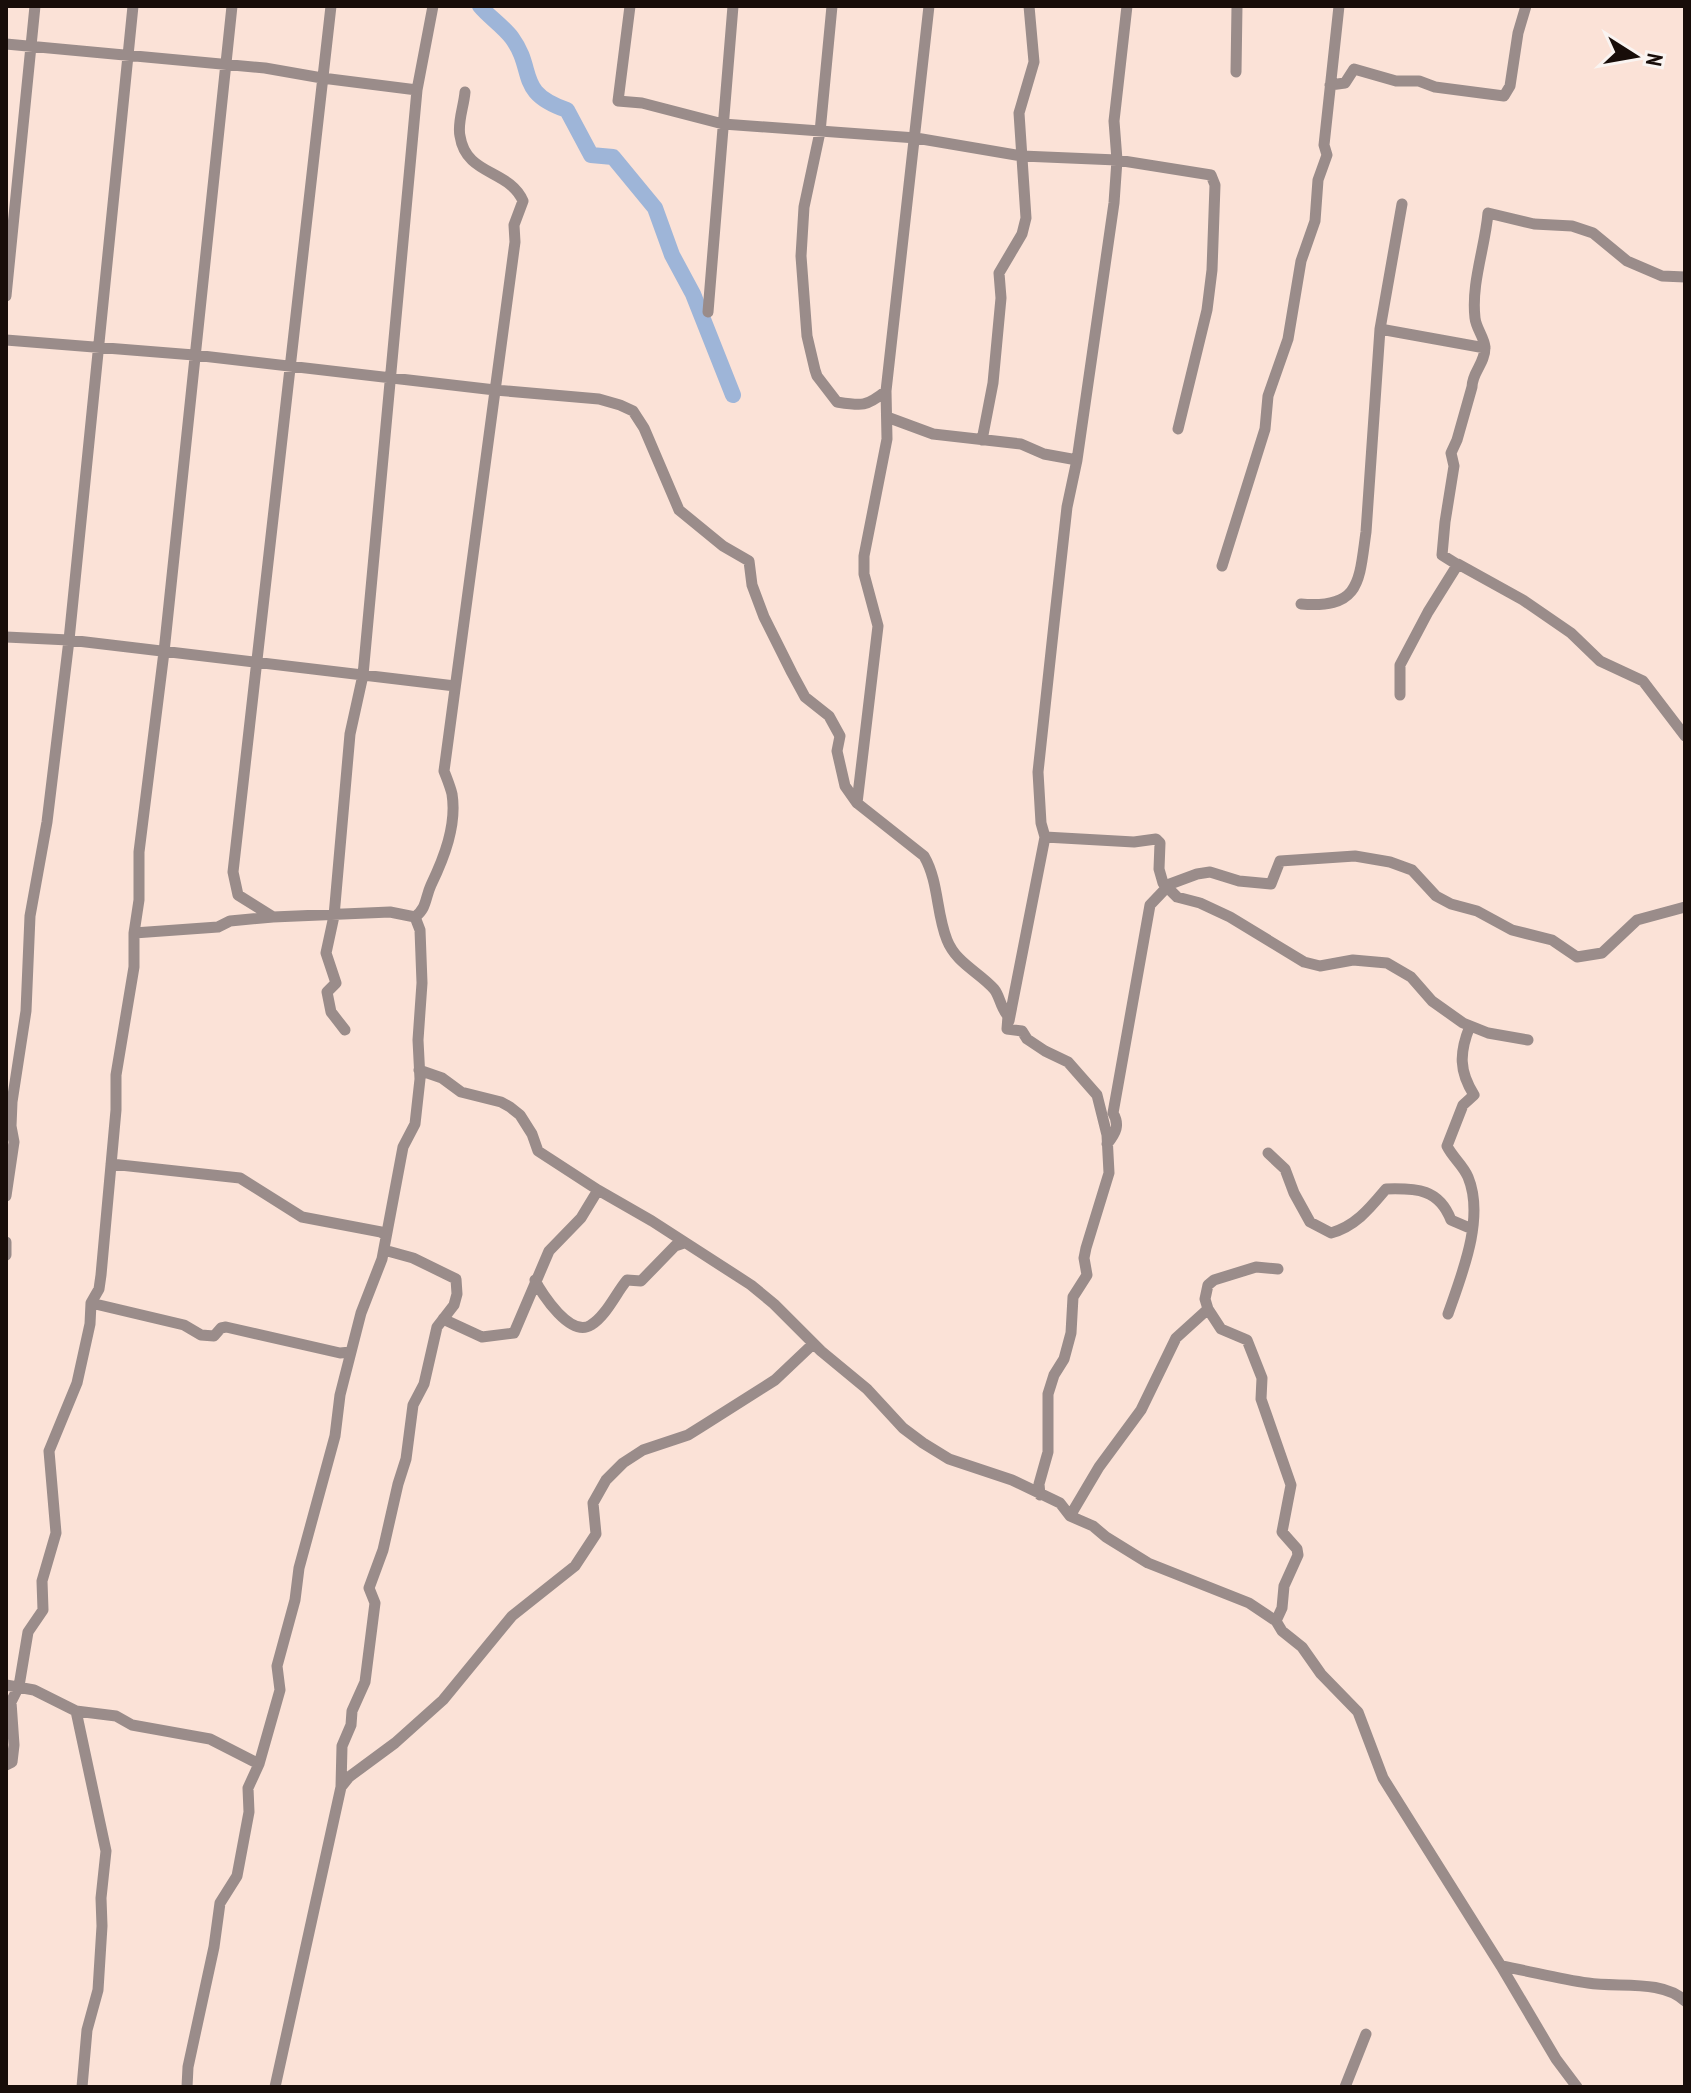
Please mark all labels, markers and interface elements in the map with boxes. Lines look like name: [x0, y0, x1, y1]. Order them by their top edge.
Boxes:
north arrow: [1595, 16, 1675, 96]
text: N: [1640, 51, 1670, 68]

